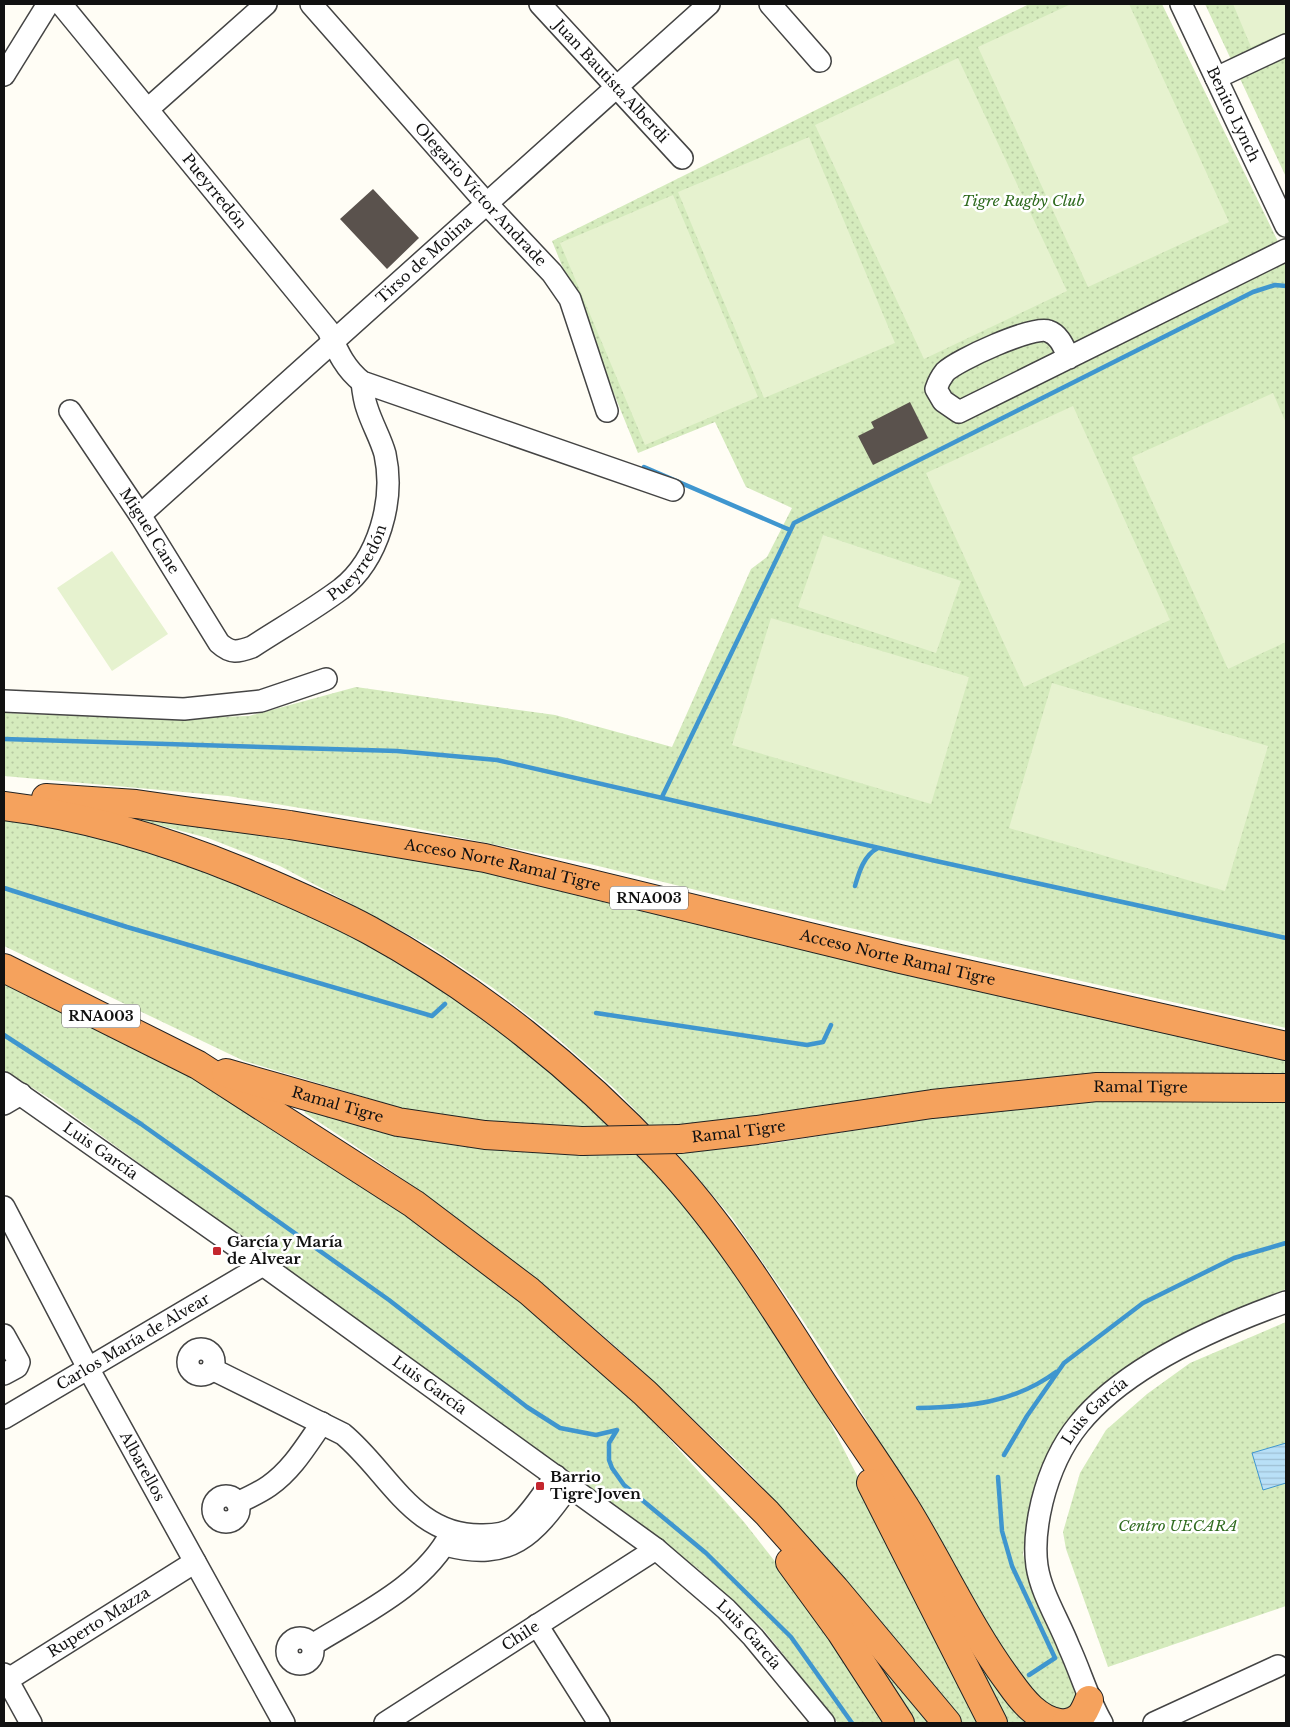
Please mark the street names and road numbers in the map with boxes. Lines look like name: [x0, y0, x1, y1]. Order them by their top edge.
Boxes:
street label: Juan Bautista Alberdi: [549, 14, 673, 146]
street label: Benito Lynch: [1203, 63, 1264, 165]
street label: Olegario Víctor Andrade: [411, 118, 551, 270]
street label: Pueyrredón: [178, 150, 251, 232]
street label: Tirso de Molina: [372, 211, 476, 307]
street label: Miguel Cane: [116, 484, 184, 577]
street label: Pueyrredón: [323, 522, 390, 605]
street label: Acceso Norte Ramal Tigre: [402, 834, 603, 895]
road number: RNA003: [610, 886, 688, 910]
street label: Acceso Norte Ramal Tigre: [797, 925, 997, 989]
road number: RNA003: [62, 1004, 140, 1028]
street label: Ramal Tigre: [1093, 1077, 1188, 1096]
street label: Ramal Tigre: [290, 1082, 386, 1126]
street label: Ramal Tigre: [690, 1116, 787, 1147]
street label: Luis García: [60, 1118, 142, 1184]
street label: Carlos María de Alvear: [53, 1288, 214, 1394]
street label: Luis García: [389, 1352, 471, 1419]
street label: Luis García: [1057, 1373, 1132, 1448]
street label: Albarellos: [115, 1427, 170, 1504]
street label: Ruperto Mazza: [44, 1582, 154, 1661]
street label: Luis García: [713, 1595, 786, 1673]
street label: Chile: [498, 1617, 543, 1655]

